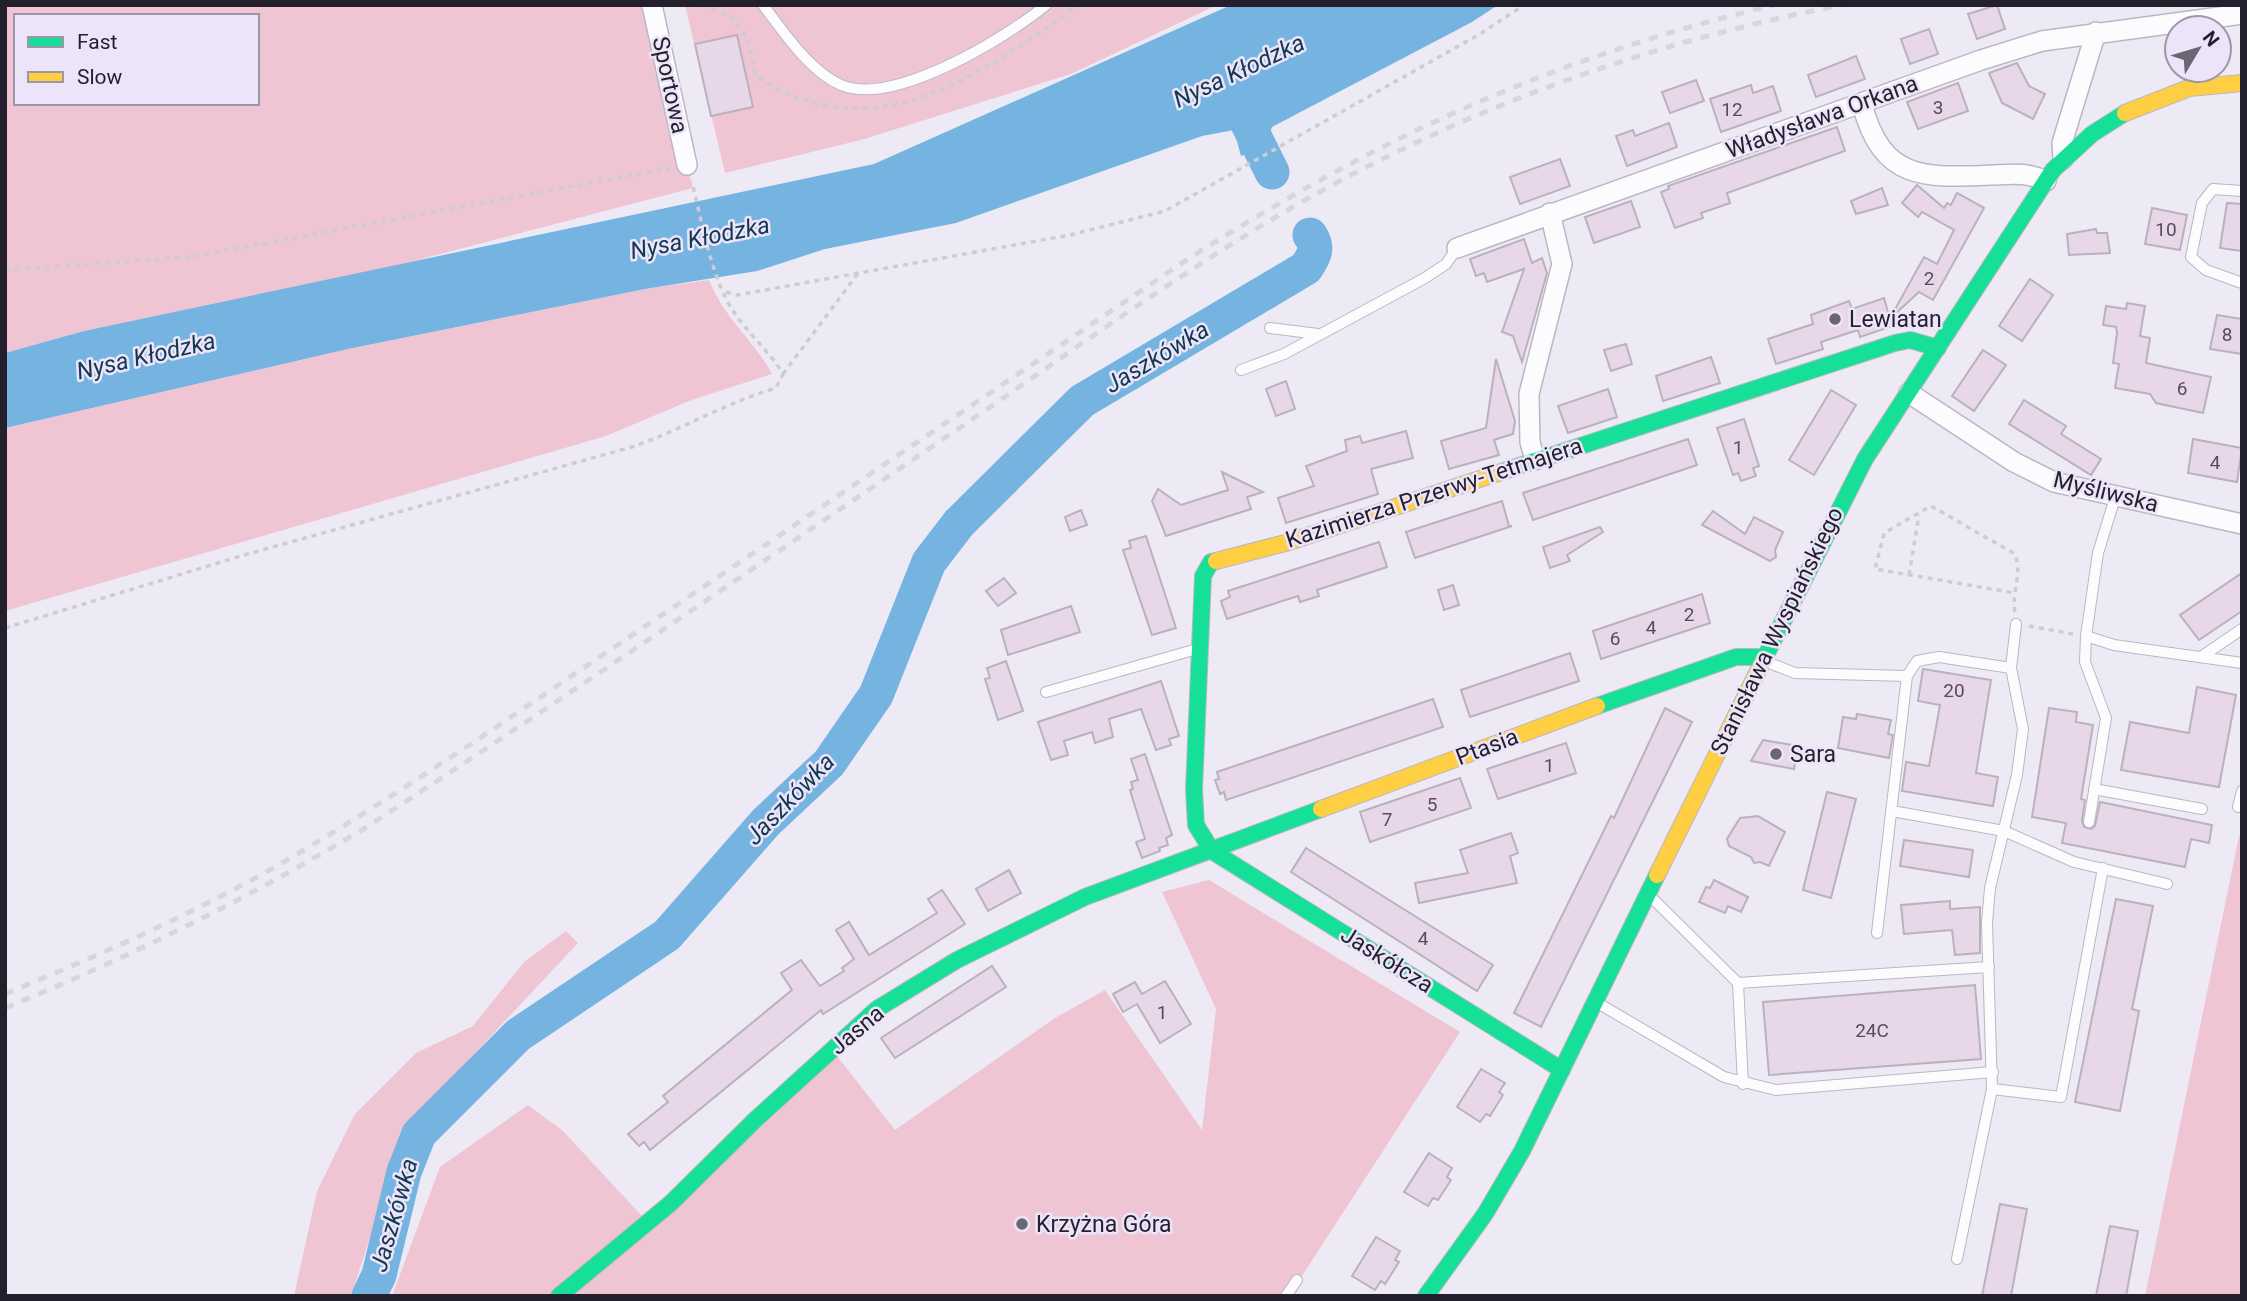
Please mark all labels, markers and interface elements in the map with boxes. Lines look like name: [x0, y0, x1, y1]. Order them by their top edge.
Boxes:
legend: [14, 14, 259, 105]
north arrow: [2163, 14, 2233, 84]
text: N: [2198, 26, 2224, 51]
water label: Nysa Kłodzka: [1169, 28, 1309, 114]
text: Fast: [77, 30, 118, 54]
street label: Sportowa: [647, 34, 693, 136]
text: Slow: [77, 65, 123, 89]
street label: Władysława Orkana: [1722, 70, 1922, 164]
house number: 3: [1933, 96, 1943, 119]
house number: 12: [1721, 98, 1743, 121]
water label: Nysa Kłodzka: [628, 211, 772, 265]
house number: 10: [2155, 218, 2177, 241]
house number: 2: [1924, 267, 1934, 290]
place label: Lewiatan: [1849, 306, 1942, 333]
marker: Lewiatan: [1827, 311, 1843, 327]
water label: Jaszkówka: [1100, 315, 1214, 399]
house number: 8: [2222, 323, 2232, 346]
water label: Nysa Kłodzka: [74, 326, 218, 386]
house number: 6: [2177, 377, 2187, 400]
street label: Kazimierza Przerwy-Tetmajera: [1282, 432, 1586, 554]
house number: 1: [1733, 436, 1743, 459]
house number: 4: [2210, 451, 2221, 474]
street label: Myśliwska: [2051, 466, 2161, 518]
street label: Stanisława Wyspiańskiego: [1705, 503, 1849, 759]
house number: 2: [1684, 603, 1694, 626]
house number: 4: [1646, 616, 1657, 639]
house number: 6: [1610, 627, 1620, 650]
house number: 20: [1943, 679, 1965, 702]
street label: Ptasia: [1452, 723, 1522, 771]
place label: Sara: [1790, 741, 1836, 768]
marker: Sara: [1768, 746, 1784, 762]
water label: Jaszkówka: [740, 748, 840, 850]
house number: 1: [1544, 754, 1554, 777]
house number: 5: [1427, 793, 1437, 816]
house number: 7: [1382, 808, 1392, 831]
street label: Jaskółcza: [1336, 921, 1438, 999]
house number: 4: [1418, 927, 1429, 950]
street label: Jasna: [824, 1000, 890, 1060]
house number: 1: [1157, 1001, 1167, 1024]
house number: 24C: [1855, 1019, 1889, 1042]
water label: Jaszkówka: [365, 1155, 423, 1275]
place label: Krzyżna Góra: [1036, 1211, 1171, 1238]
marker: Krzyżna Góra: [1014, 1216, 1030, 1232]

